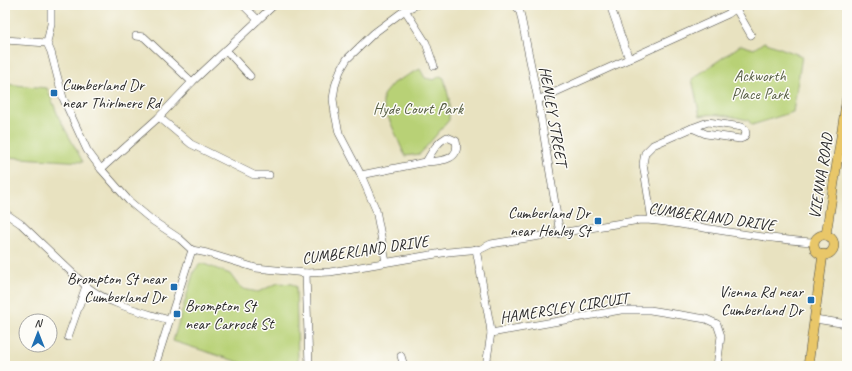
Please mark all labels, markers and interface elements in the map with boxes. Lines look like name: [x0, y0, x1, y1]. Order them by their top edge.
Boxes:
street label: HENLEY STREET: [534, 65, 572, 171]
park label: Ackworth Place Park: [732, 66, 790, 104]
place label: Cumberland Dr near Thirlmere Rd: [62, 75, 163, 113]
marker: Cumberland Dr near Thirlmere Rd: [49, 88, 59, 98]
park label: Hyde Court Park: [373, 99, 464, 119]
street label: VIENNA ROAD: [804, 130, 838, 220]
street label: CUMBERLAND DRIVE: [647, 198, 779, 236]
place label: Cumberland Dr near Henley St: [508, 203, 593, 241]
marker: Cumberland Dr near Henley St: [593, 216, 603, 226]
street label: CUMBERLAND DRIVE: [301, 231, 432, 269]
place label: Brompton St near Cumberland Dr: [67, 269, 168, 307]
marker: Brompton St near Cumberland Dr: [169, 282, 179, 292]
place label: Vienna Rd near Cumberland Dr: [719, 282, 805, 320]
street label: HAMERSLEY CIRCUIT: [499, 287, 633, 328]
marker: Vienna Rd near Cumberland Dr: [806, 295, 816, 305]
place label: Brompton St near Carrock St: [185, 296, 275, 334]
marker: Brompton St near Carrock St: [172, 309, 182, 319]
north arrow: [18, 313, 58, 353]
text: N: [35, 316, 44, 330]

